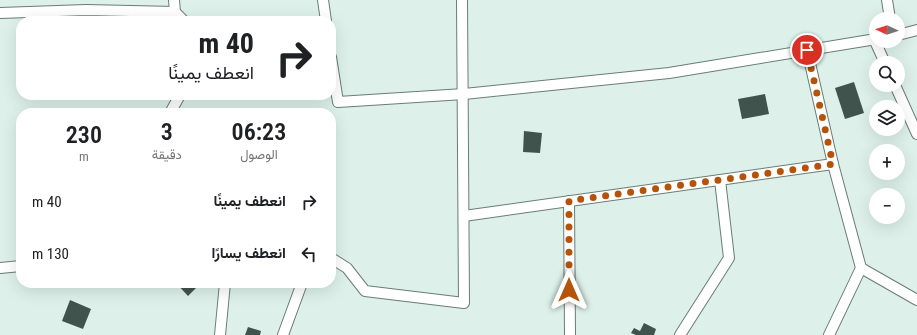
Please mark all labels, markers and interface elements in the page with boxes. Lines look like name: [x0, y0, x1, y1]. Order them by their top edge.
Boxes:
north arrow: [869, 12, 905, 48]
map controls: [869, 12, 905, 224]
text: 40 m: [198, 27, 254, 60]
icon: right: [268, 32, 320, 84]
pin: [790, 33, 824, 67]
icon: arrive: [796, 39, 818, 61]
button: search: [869, 56, 905, 92]
text: انعطف يمينًا: [168, 62, 254, 83]
button: layers: [869, 100, 905, 136]
text: 3: [161, 118, 173, 146]
text: 06:23: [232, 118, 286, 146]
text: 230: [66, 121, 102, 149]
button: +: [869, 144, 905, 180]
text: دقيقة: [152, 147, 182, 162]
text: الوصول: [240, 147, 278, 162]
text: m: [79, 149, 89, 164]
button: −: [869, 188, 905, 224]
icon: right: [298, 191, 320, 213]
text: انعطف يمينًا: [213, 192, 286, 210]
text: 40 m: [32, 193, 62, 211]
icon: left: [298, 243, 320, 265]
text: انعطف يسارًا: [212, 244, 286, 262]
text: 130 m: [32, 245, 69, 263]
position arrow: [548, 269, 590, 311]

